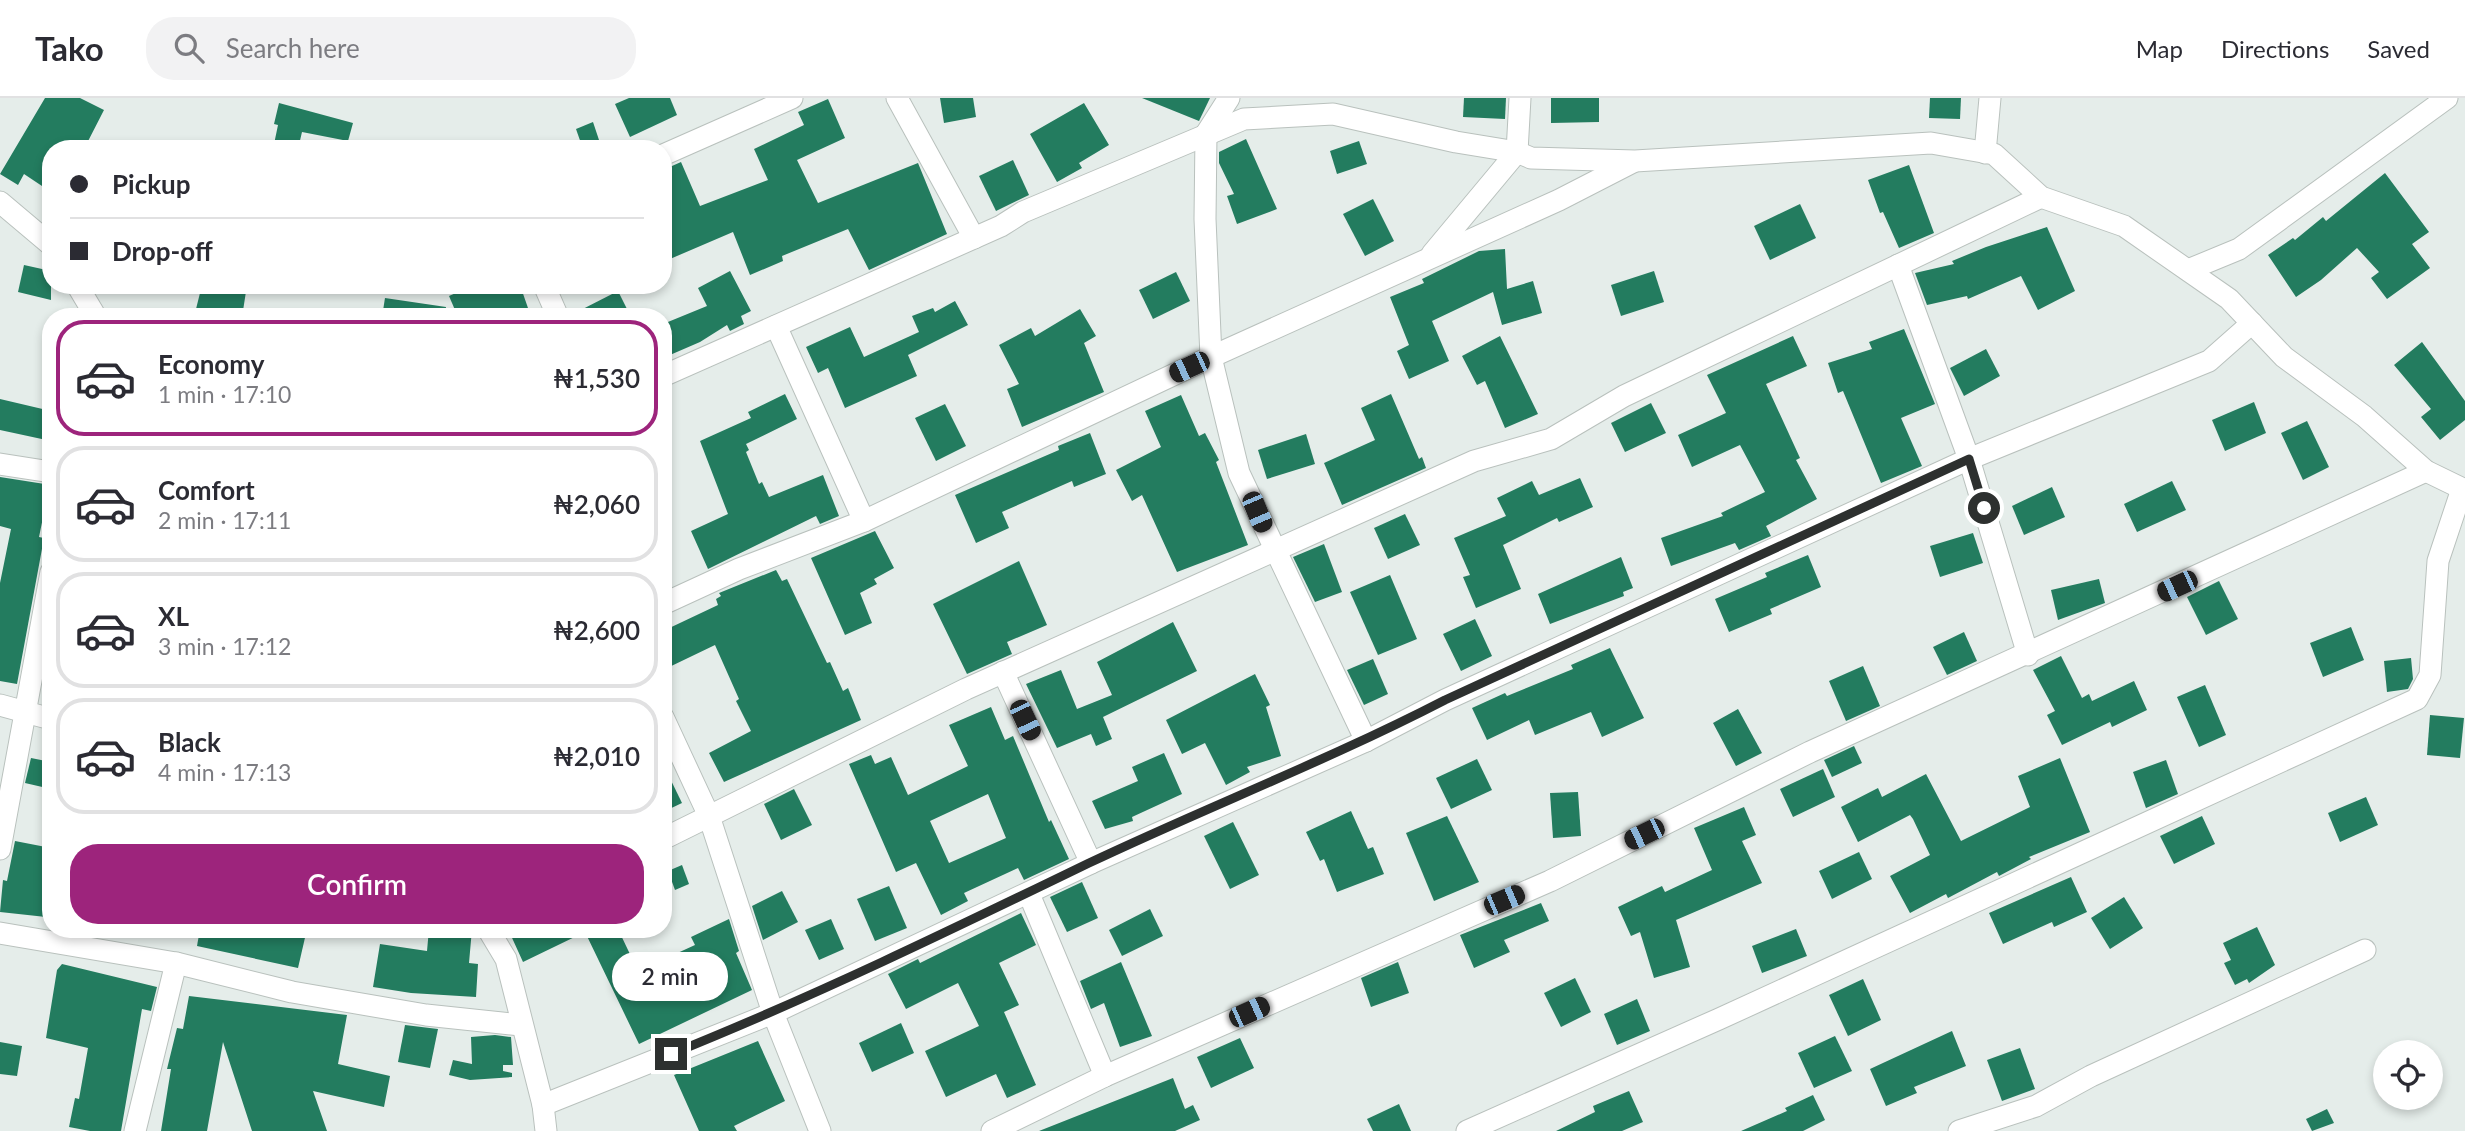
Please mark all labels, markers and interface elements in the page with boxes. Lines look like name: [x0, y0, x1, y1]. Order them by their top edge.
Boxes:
search box: [146, 17, 636, 80]
text: Tako: [35, 28, 104, 68]
icon: search: [170, 29, 208, 67]
text: Search here: [226, 32, 360, 64]
text: Map: [2136, 34, 2183, 63]
text: Directions: [2221, 34, 2329, 63]
text: Saved: [2367, 34, 2430, 63]
text: Pickup: [112, 168, 191, 200]
text: Drop-off: [112, 235, 213, 267]
icon: car: [74, 347, 137, 410]
text: Economy: [158, 348, 264, 380]
car: [1166, 349, 1213, 385]
text: ₦1,530: [553, 362, 640, 394]
text: 1 min · 17:10: [158, 380, 291, 408]
icon: car: [74, 473, 137, 536]
text: Comfort: [158, 474, 255, 506]
text: ₦2,060: [553, 488, 640, 520]
car: [1240, 489, 1275, 535]
route start: [1968, 492, 2000, 524]
text: 2 min · 17:11: [158, 506, 291, 534]
car: [2154, 568, 2201, 604]
icon: car: [74, 599, 137, 662]
text: XL: [158, 600, 189, 632]
text: ₦2,600: [553, 614, 640, 646]
text: 3 min · 17:12: [158, 632, 291, 660]
car: [1007, 697, 1044, 743]
icon: car: [74, 725, 137, 788]
text: Black: [158, 726, 221, 758]
text: ₦2,010: [553, 740, 640, 772]
text: 4 min · 17:13: [158, 758, 291, 786]
car: [1621, 815, 1668, 853]
button: Confirm: [70, 844, 644, 924]
car: [1481, 882, 1528, 918]
callout: 2 min: [613, 953, 729, 1002]
text: 2 min: [642, 962, 698, 990]
car: [1226, 994, 1273, 1030]
route end: [655, 1038, 687, 1070]
map controls: [2373, 1040, 2443, 1110]
button: locate: [2373, 1040, 2443, 1110]

